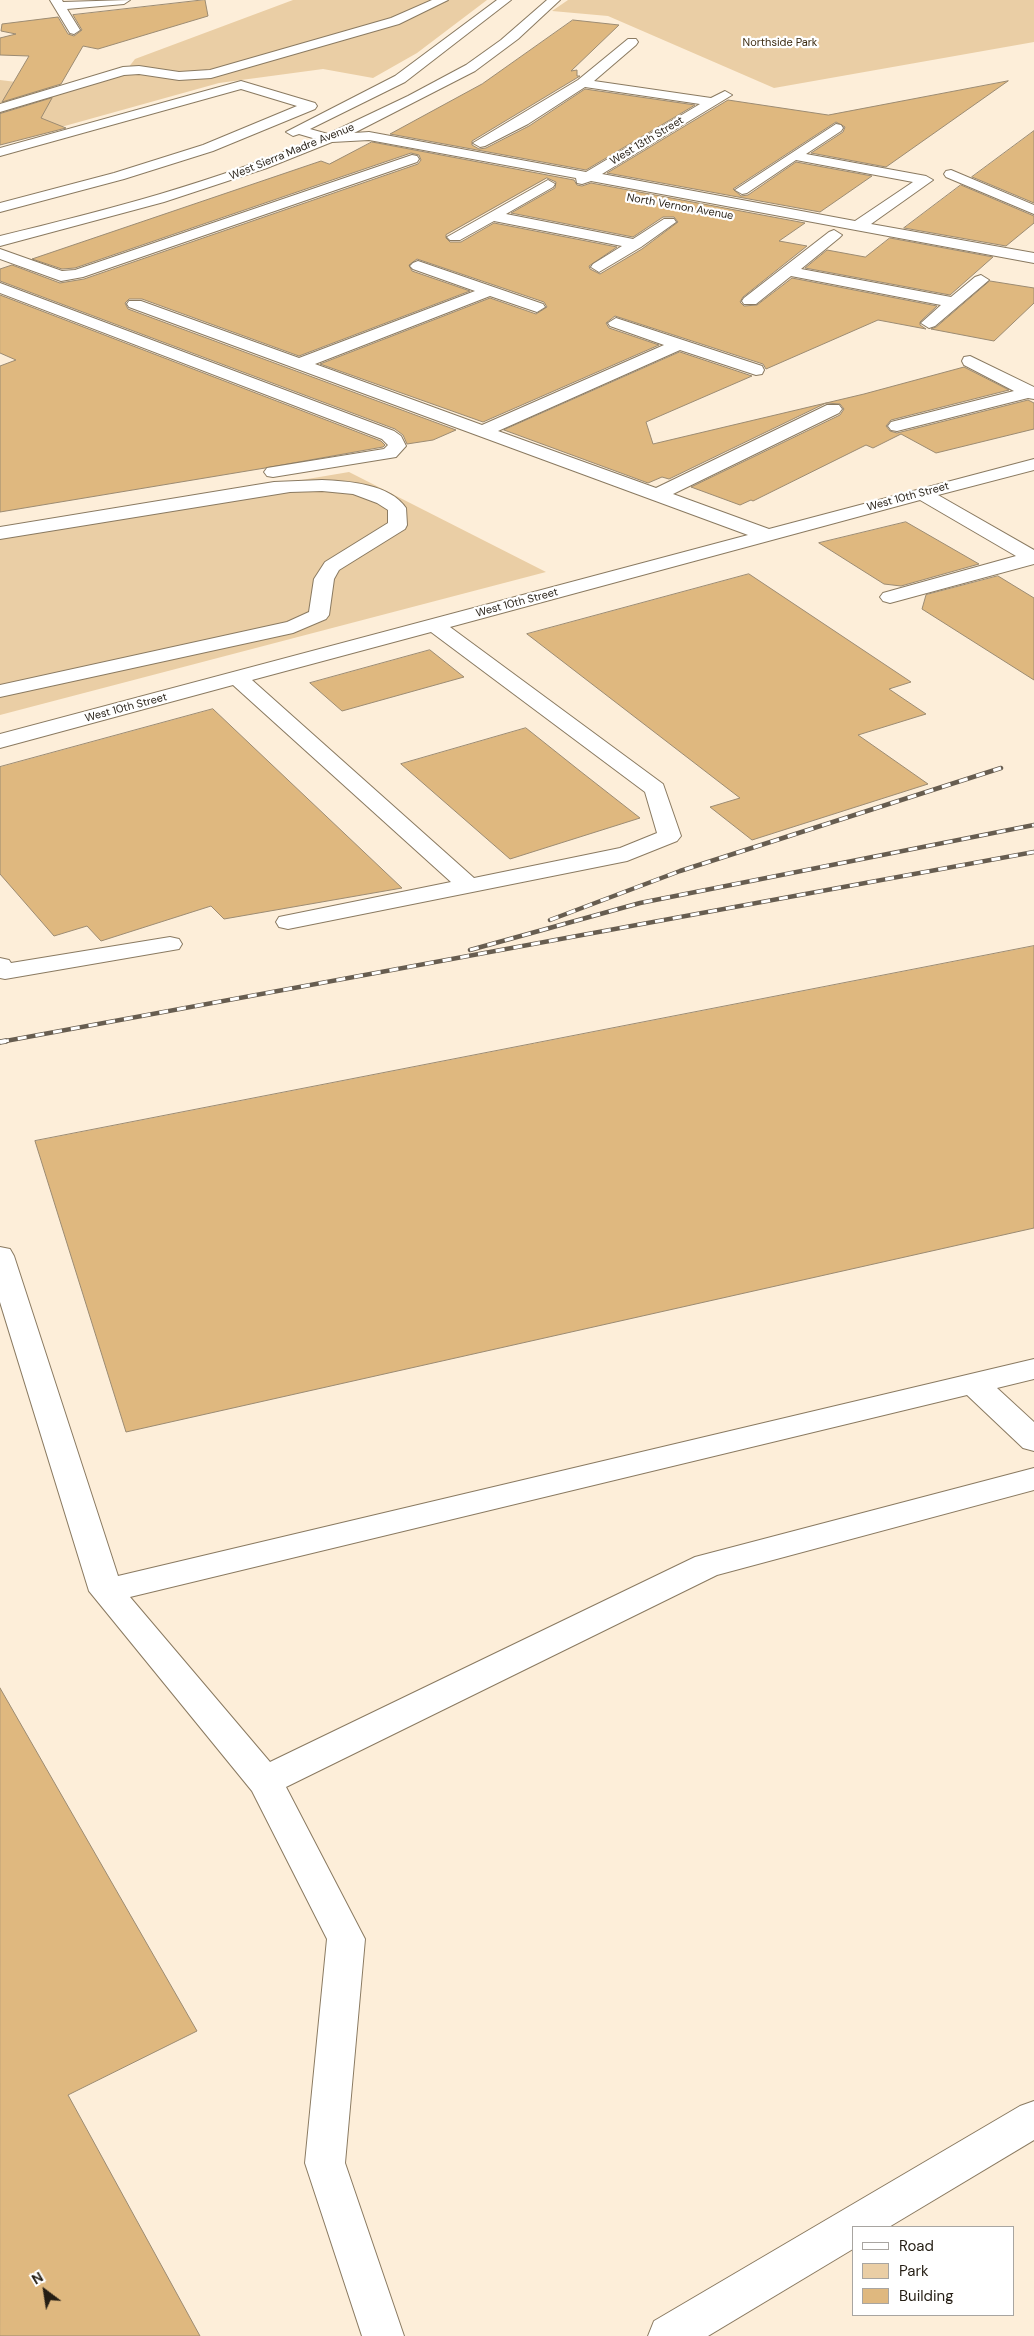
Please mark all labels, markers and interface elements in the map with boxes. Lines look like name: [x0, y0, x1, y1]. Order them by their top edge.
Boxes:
park label: Northside Park: [743, 36, 817, 50]
street label: West 13th Street: [608, 114, 686, 168]
street label: West Sierra Madre Avenue: [228, 121, 356, 183]
street label: North Vernon Avenue: [626, 191, 734, 223]
street label: West 10th Street: [865, 480, 951, 514]
street label: West 10th Street: [474, 586, 560, 620]
street label: West 10th Street: [83, 691, 169, 725]
legend: [852, 2226, 1014, 2316]
text: Road: [899, 2236, 934, 2256]
text: Park: [899, 2261, 929, 2281]
north arrow: [20, 2266, 70, 2316]
text: N: [28, 2268, 46, 2288]
text: Building: [899, 2286, 954, 2306]

